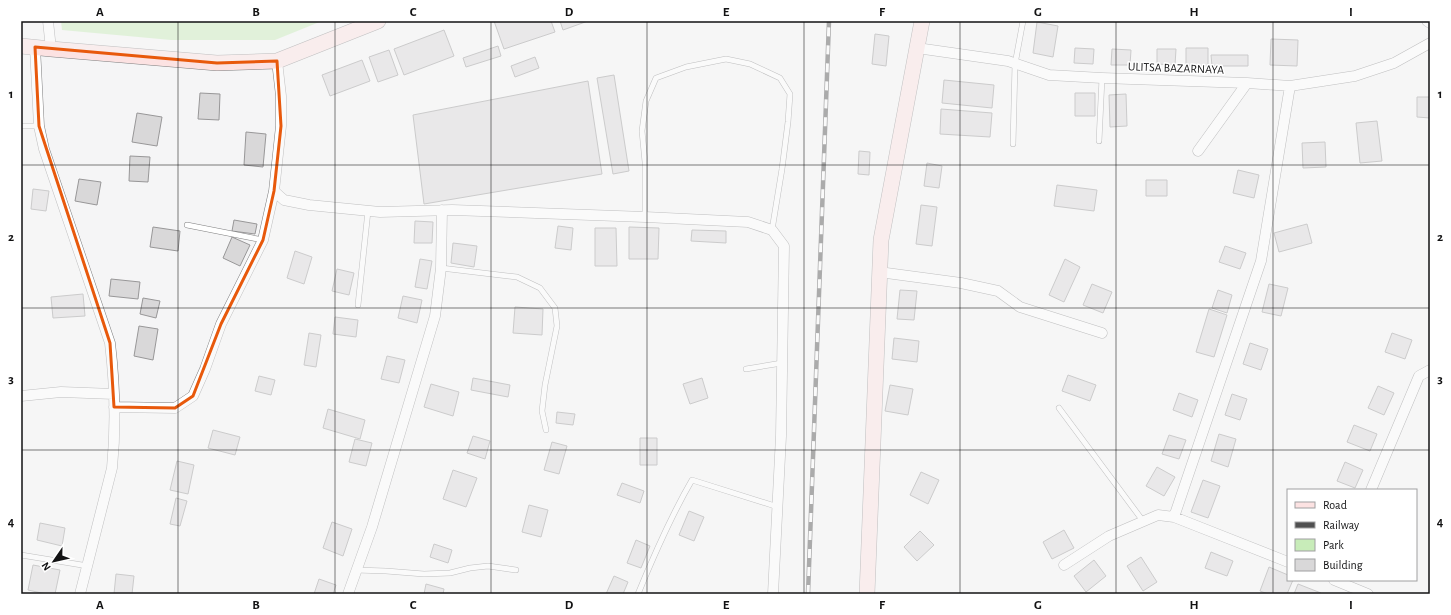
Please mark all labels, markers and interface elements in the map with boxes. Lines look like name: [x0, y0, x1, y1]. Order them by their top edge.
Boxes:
text: A: [96, 6, 104, 19]
text: B: [252, 6, 260, 19]
text: C: [410, 6, 417, 19]
text: D: [565, 6, 574, 19]
text: E: [723, 6, 730, 19]
text: F: [879, 6, 886, 19]
text: G: [1034, 6, 1042, 19]
text: H: [1189, 6, 1199, 19]
text: I: [1349, 6, 1353, 19]
street label: ULITSA BAZARNAYA: [1128, 60, 1224, 76]
text: 1: [9, 88, 13, 101]
text: 1: [1438, 88, 1442, 101]
text: 2: [8, 231, 14, 244]
text: 2: [1437, 231, 1443, 244]
text: 3: [8, 373, 14, 386]
text: 3: [1437, 373, 1443, 386]
legend: [1287, 489, 1417, 581]
text: Road: [1323, 499, 1347, 511]
text: 4: [8, 516, 15, 529]
text: 4: [1437, 516, 1444, 529]
text: Railway: [1323, 519, 1359, 532]
text: Park: [1323, 539, 1344, 551]
north arrow: [34, 541, 74, 581]
text: Building: [1323, 559, 1363, 571]
text: N: [39, 560, 53, 573]
text: A: [96, 599, 104, 612]
text: B: [252, 599, 260, 612]
text: C: [410, 599, 417, 612]
text: D: [565, 599, 574, 612]
text: E: [723, 599, 730, 612]
text: F: [879, 599, 886, 612]
text: G: [1034, 599, 1042, 612]
text: H: [1189, 599, 1199, 612]
text: I: [1349, 599, 1353, 612]

